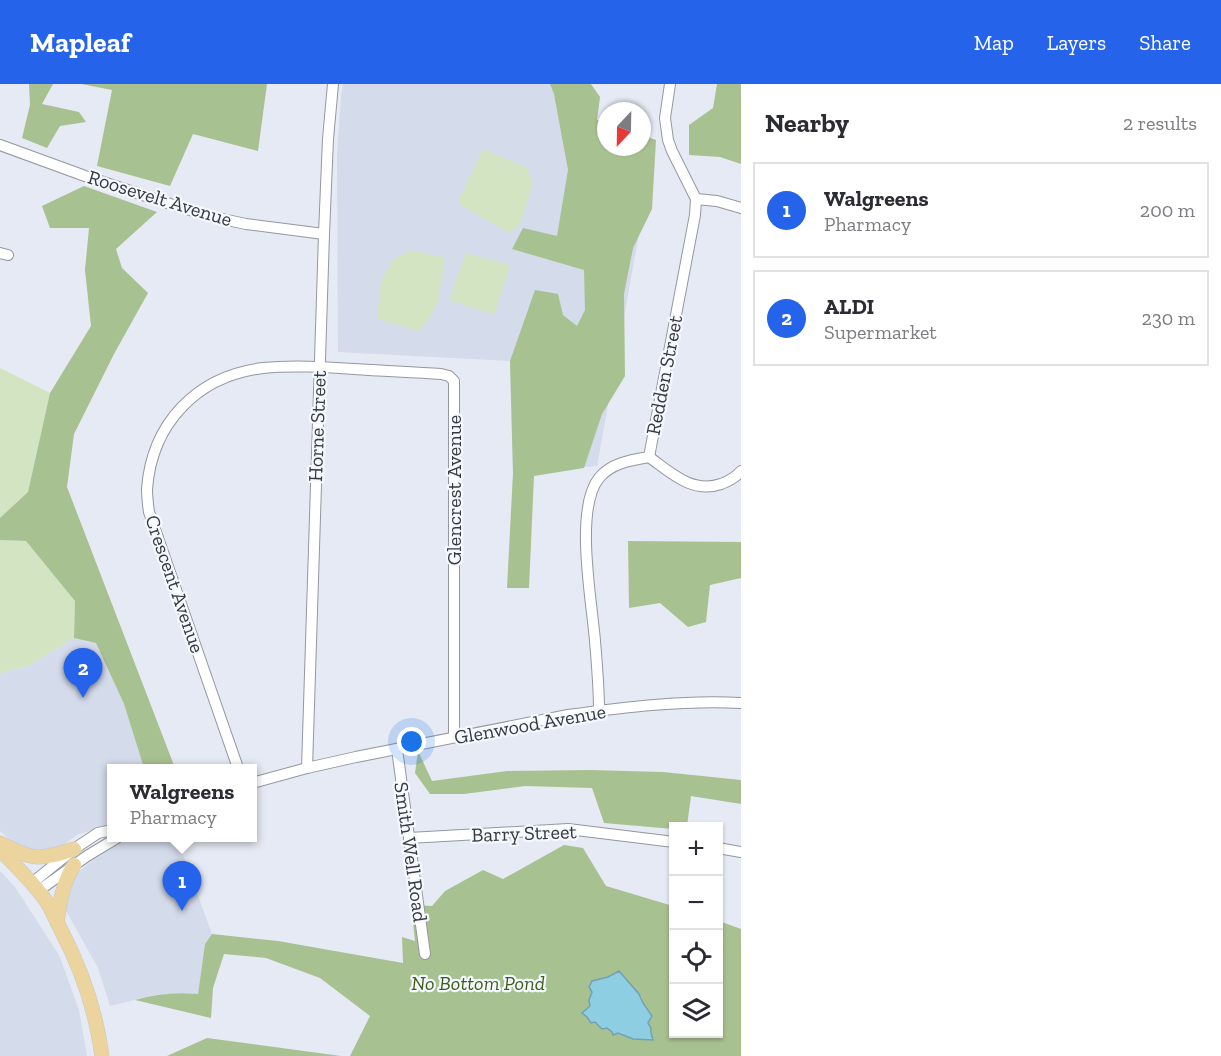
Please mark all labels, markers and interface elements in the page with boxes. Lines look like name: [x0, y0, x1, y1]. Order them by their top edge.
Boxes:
text: Mapleaf: [30, 26, 130, 59]
text: Map: [974, 30, 1014, 55]
text: Layers: [1047, 30, 1106, 55]
text: Share: [1139, 30, 1191, 55]
north arrow: [597, 102, 651, 156]
text: Nearby: [765, 107, 849, 139]
text: 2 results: [1123, 111, 1197, 135]
street label: Roosevelt Avenue: [85, 165, 235, 231]
text: Walgreens: [824, 185, 929, 212]
text: 1: [782, 198, 791, 222]
text: 200 m: [1140, 198, 1195, 222]
text: Pharmacy: [824, 212, 911, 236]
text: ALDI: [824, 293, 874, 320]
text: 2: [781, 306, 792, 330]
text: 230 m: [1142, 306, 1195, 330]
street label: Redden Street: [641, 312, 687, 437]
text: Supermarket: [824, 320, 937, 344]
street label: Horne Street: [303, 369, 331, 482]
street label: Glencrest Avenue: [442, 415, 466, 565]
street label: Crescent Avenue: [140, 512, 210, 656]
pin: 2: [64, 648, 103, 698]
street label: Glenwood Avenue: [452, 699, 608, 749]
your location: [397, 727, 426, 756]
popup: [107, 764, 257, 842]
text: Walgreens: [130, 778, 234, 805]
street label: Smith Well Road: [389, 780, 433, 924]
text: Pharmacy: [130, 805, 217, 829]
street label: Barry Street: [471, 819, 578, 847]
map controls: [669, 822, 723, 1038]
button: +: [669, 822, 723, 876]
pin: 1: [162, 862, 201, 911]
button: −: [669, 876, 723, 930]
button: locate: [669, 930, 723, 984]
park label: No Bottom Pond: [411, 971, 545, 995]
button: layers: [669, 984, 723, 1038]

